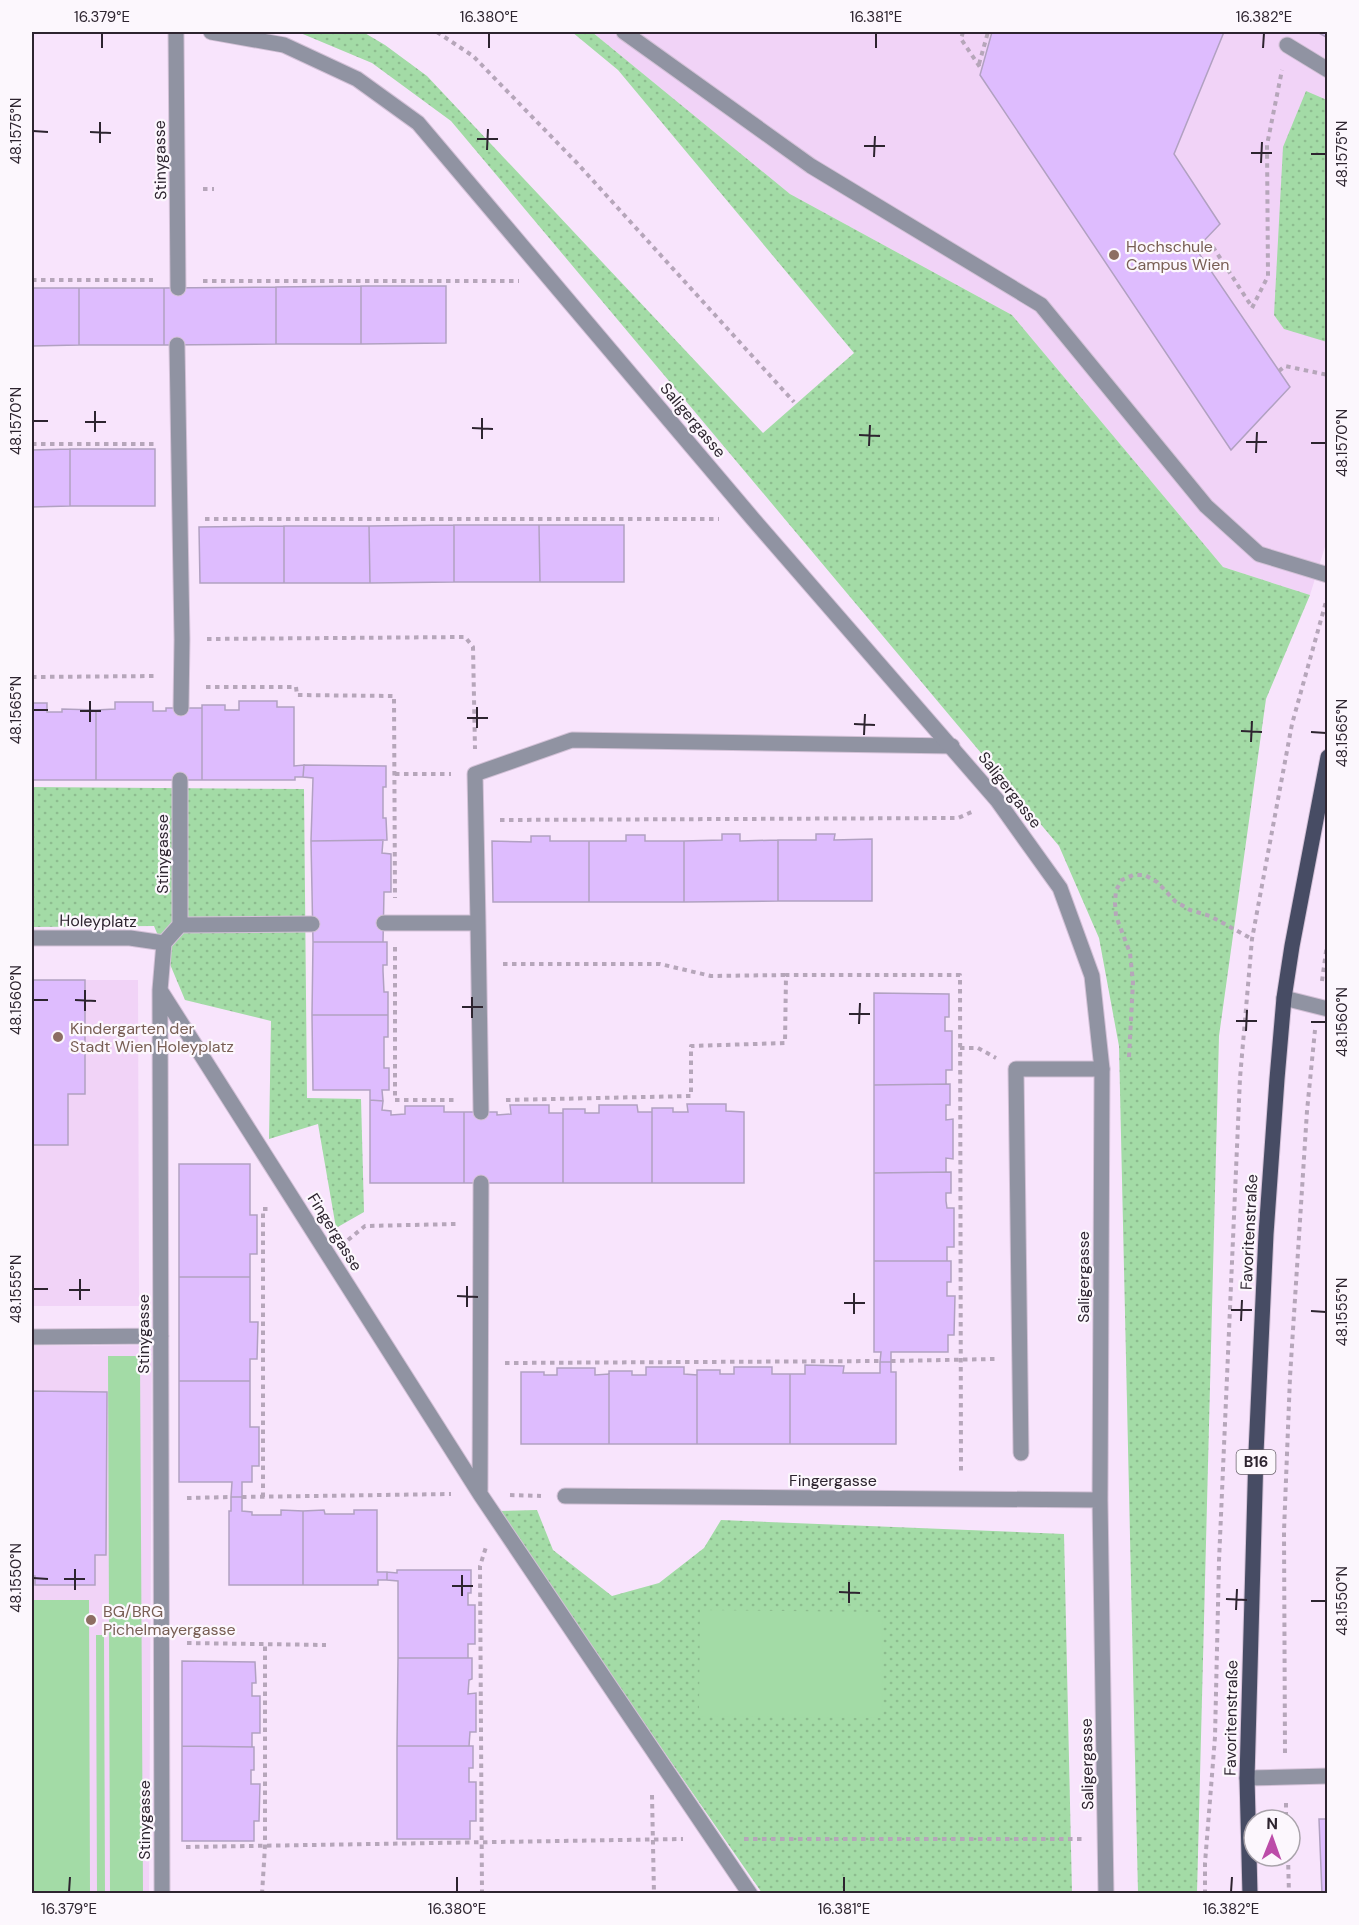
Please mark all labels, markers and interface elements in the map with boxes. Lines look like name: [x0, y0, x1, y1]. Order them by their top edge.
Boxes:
text: 16.379°E: [74, 7, 130, 27]
text: 16.380°E: [460, 7, 518, 27]
text: 16.381°E: [850, 7, 902, 27]
text: 16.382°E: [1236, 7, 1292, 27]
text: 48.1575°N: [6, 98, 26, 164]
street label: Stinygasse: [149, 120, 171, 200]
text: 48.1575°N: [1332, 121, 1352, 187]
place label: Hochschule Campus Wien: [1126, 236, 1230, 275]
marker: Hochschule Campus Wien: [1107, 248, 1121, 262]
street label: Saligergasse: [656, 378, 730, 462]
text: 48.1570°N: [6, 387, 26, 455]
text: 48.1570°N: [1332, 409, 1352, 477]
text: 48.1565°N: [6, 676, 26, 744]
text: 48.1565°N: [1332, 699, 1352, 767]
street label: Saligergasse: [974, 747, 1046, 833]
street label: Stinygasse: [152, 814, 173, 894]
street label: Holeyplatz: [59, 910, 137, 932]
text: 48.1560°N: [6, 965, 26, 1035]
text: 48.1560°N: [1332, 987, 1352, 1057]
place label: Kindergarten der Stadt Wien Holeyplatz: [70, 1018, 234, 1057]
marker: Kindergarten der Stadt Wien Holeyplatz: [51, 1030, 65, 1044]
street label: Favoritenstraße: [1235, 1174, 1263, 1290]
street label: Fingergasse: [303, 1189, 367, 1275]
street label: Saligergasse: [1073, 1231, 1094, 1323]
text: 48.1555°N: [6, 1255, 26, 1323]
text: 48.1555°N: [1332, 1278, 1352, 1346]
street label: Stinygasse: [133, 1294, 154, 1374]
road number: B16: [1236, 1450, 1276, 1474]
street label: Fingergasse: [789, 1470, 877, 1491]
text: 48.1550°N: [6, 1543, 26, 1613]
text: 48.1550°N: [1332, 1566, 1352, 1636]
place label: BG/BRG Pichelmayergasse: [103, 1601, 236, 1640]
marker: BG/BRG Pichelmayergasse: [84, 1613, 98, 1627]
street label: Favoritenstraße: [1219, 1660, 1243, 1776]
street label: Saligergasse: [1076, 1718, 1098, 1810]
street label: Stinygasse: [134, 1780, 155, 1860]
north arrow: [1242, 1808, 1302, 1868]
text: N: [1266, 1813, 1278, 1834]
text: 16.379°E: [41, 1899, 97, 1919]
text: 16.380°E: [428, 1899, 486, 1919]
text: 16.381°E: [818, 1899, 870, 1919]
text: 16.382°E: [1203, 1899, 1259, 1919]

